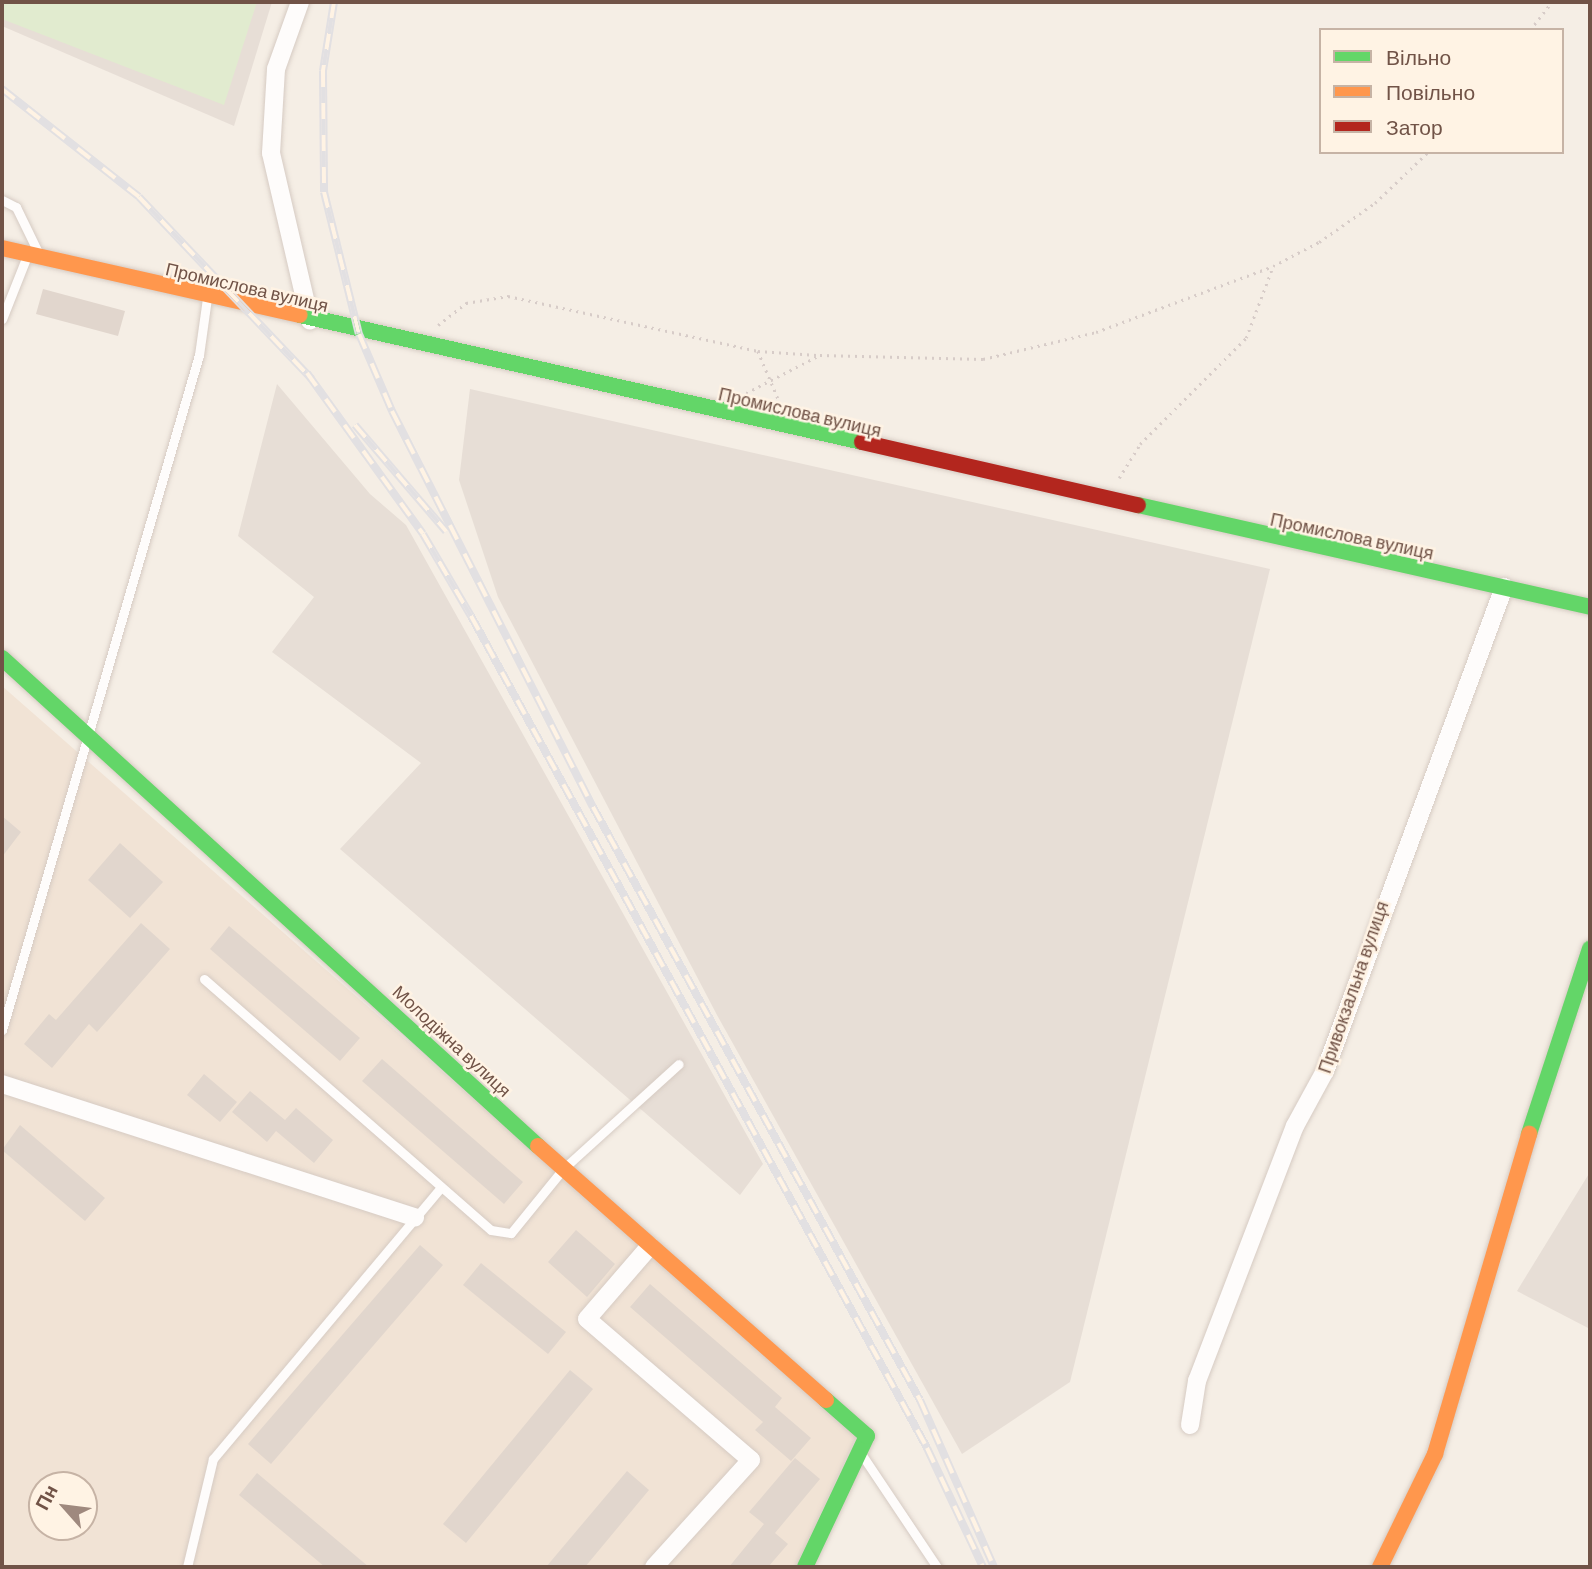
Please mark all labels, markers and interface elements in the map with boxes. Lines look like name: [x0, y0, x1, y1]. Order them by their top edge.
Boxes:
legend: [1319, 28, 1564, 154]
text: Вільно: [1386, 44, 1451, 69]
text: Повільно: [1386, 79, 1475, 104]
text: Затор: [1386, 114, 1443, 139]
street label: Промислова вулиця: [163, 258, 331, 316]
street label: Промислова вулиця: [716, 383, 884, 441]
street label: Промислова вулиця: [1268, 508, 1436, 564]
street label: Привокзальна вулиця: [1313, 898, 1393, 1076]
street label: Молодіжна вулиця: [388, 981, 516, 1101]
north arrow: [28, 1471, 98, 1541]
text: Пн: [30, 1480, 62, 1513]

